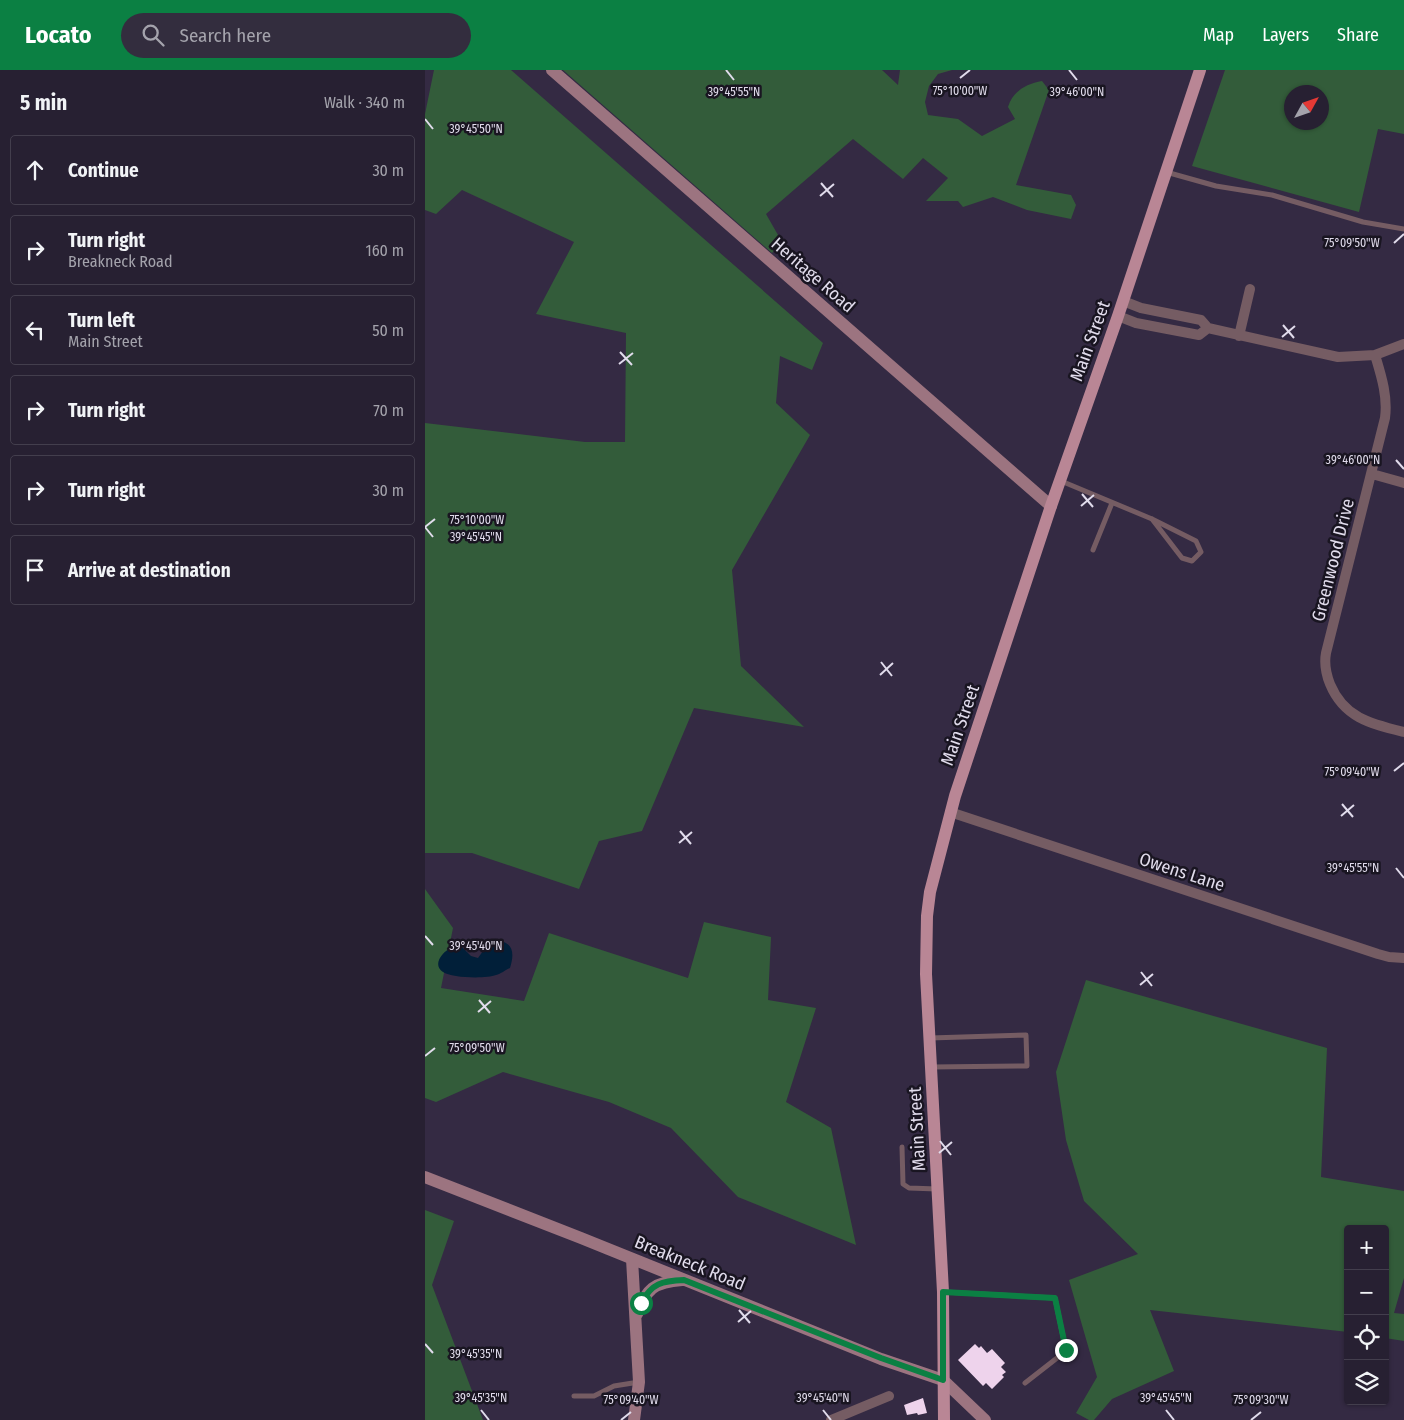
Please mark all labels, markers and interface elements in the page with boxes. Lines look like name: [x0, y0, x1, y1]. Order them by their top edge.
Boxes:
search box: [121, 13, 471, 58]
text: Locato: [25, 21, 91, 49]
icon: search: [139, 21, 167, 49]
text: Search here: [179, 24, 271, 47]
text: Map: [1203, 24, 1234, 46]
text: Layers: [1262, 24, 1309, 46]
text: Share: [1337, 24, 1379, 46]
text: 75°10'00"W: [933, 84, 987, 98]
text: 39°45'55"N: [708, 85, 760, 99]
text: 39°46'00"N: [1050, 85, 1104, 99]
north arrow: [1284, 85, 1329, 130]
text: 5 min: [20, 90, 67, 116]
text: Walk · 340 m: [324, 93, 405, 112]
text: 39°45'50"N: [449, 122, 503, 136]
icon: ahead: [21, 156, 49, 184]
text: Continue: [68, 159, 139, 182]
text: 30 m: [372, 161, 404, 180]
text: Turn right: [68, 229, 145, 252]
street label: Heritage Road: [767, 233, 859, 317]
icon: right: [21, 236, 49, 264]
text: 75°09'50"W: [1324, 236, 1380, 250]
text: 160 m: [365, 241, 404, 260]
text: Breakneck Road: [68, 252, 173, 271]
street label: Main Street: [1065, 298, 1115, 384]
text: Turn left: [68, 309, 135, 332]
icon: left: [21, 316, 49, 344]
text: 50 m: [372, 321, 404, 340]
text: Main Street: [68, 332, 143, 351]
icon: right: [21, 396, 49, 424]
text: Turn right: [68, 399, 145, 422]
text: 70 m: [373, 401, 404, 420]
text: 39°46'00"N: [1326, 453, 1380, 467]
icon: right: [21, 476, 49, 504]
text: Turn right: [68, 479, 145, 502]
text: 30 m: [372, 481, 404, 500]
street label: Greenwood Drive: [1307, 496, 1359, 624]
text: 75°10'00"W: [450, 513, 504, 527]
text: 39°45'45"N: [450, 530, 502, 544]
icon: arrive: [21, 556, 49, 584]
text: Arrive at destination: [68, 559, 231, 582]
street label: Main Street: [936, 682, 984, 768]
text: 75°09'40"W: [1324, 765, 1380, 779]
street label: Owens Lane: [1137, 848, 1228, 896]
text: 39°45'55"N: [1327, 861, 1379, 875]
text: 39°45'40"N: [449, 939, 503, 953]
text: 75°09'50"W: [449, 1041, 505, 1055]
street label: Main Street: [904, 1086, 930, 1172]
map controls: [1344, 1225, 1389, 1405]
button: +: [1344, 1225, 1389, 1270]
street label: Breakneck Road: [631, 1231, 749, 1295]
button: −: [1344, 1270, 1389, 1315]
route start: [630, 1292, 653, 1315]
button: locate: [1344, 1315, 1389, 1360]
route end: [1055, 1339, 1078, 1362]
text: 39°45'35"N: [450, 1347, 502, 1361]
button: layers: [1344, 1360, 1389, 1405]
text: 39°45'35"N: [455, 1391, 507, 1405]
text: 39°45'40"N: [796, 1391, 850, 1405]
text: 39°45'45"N: [1140, 1391, 1192, 1405]
text: 75°09'40"W: [603, 1393, 659, 1407]
text: 75°09'30"W: [1233, 1393, 1289, 1407]

